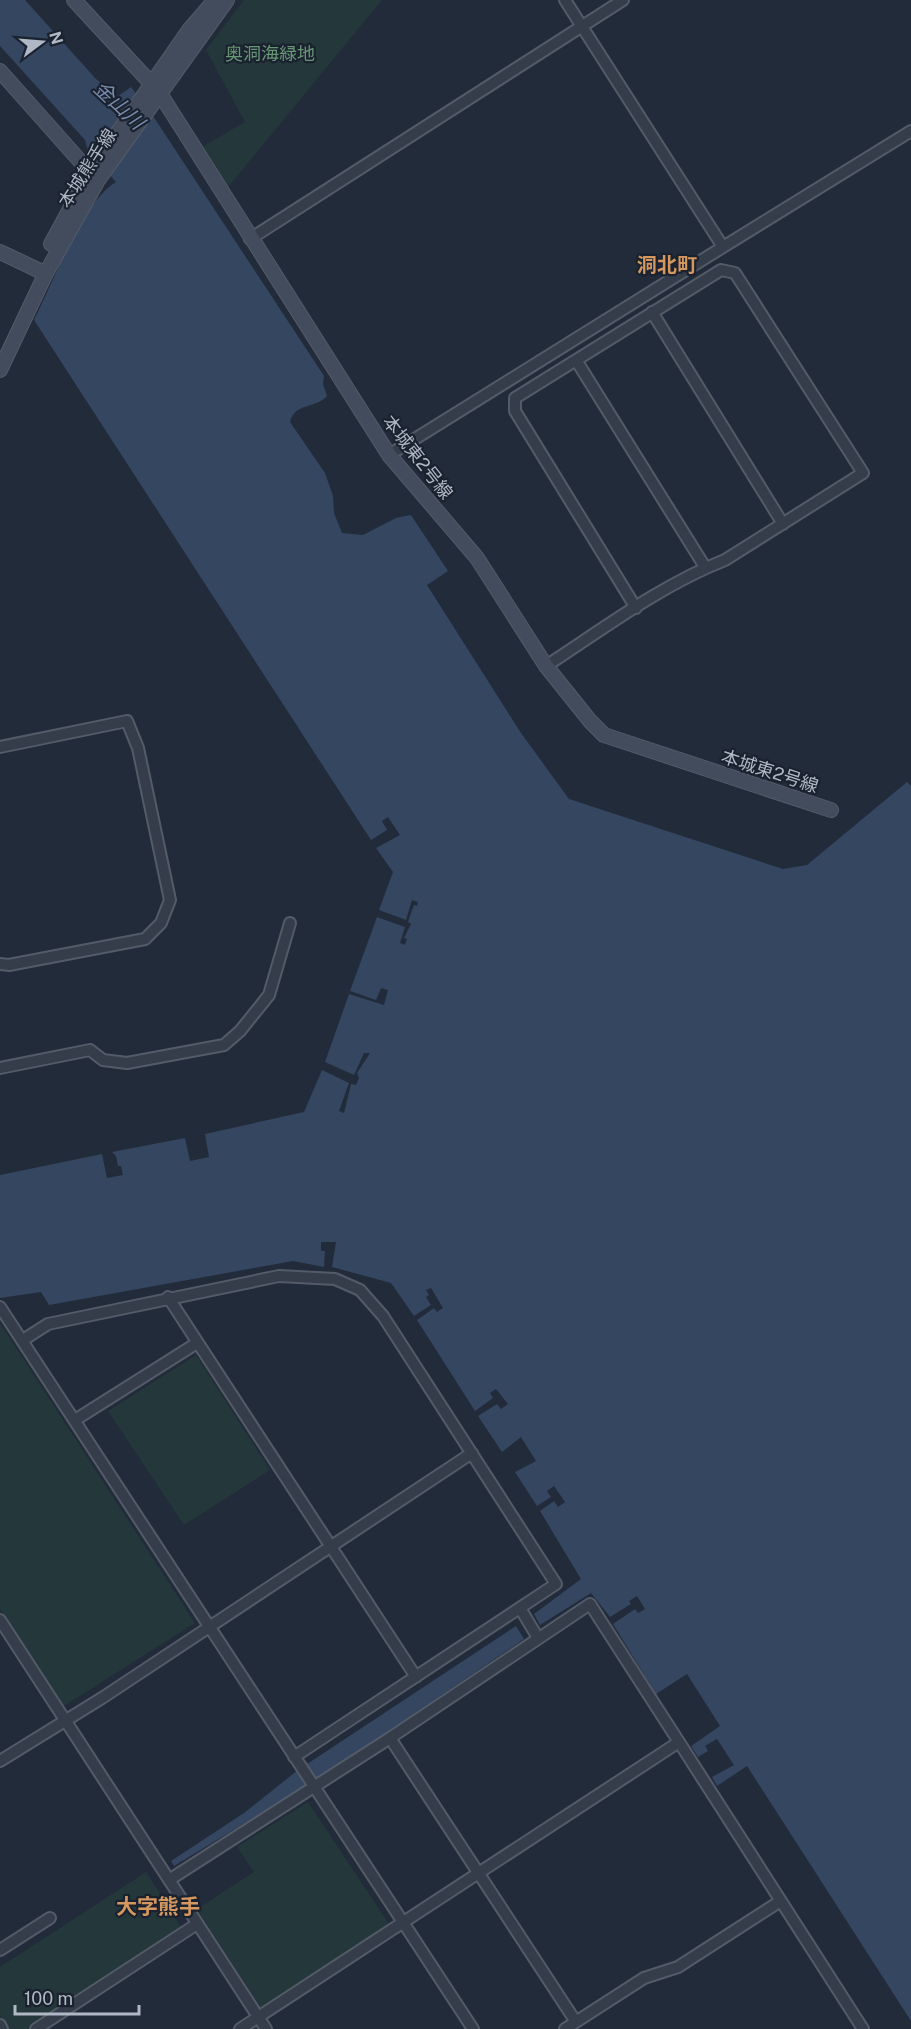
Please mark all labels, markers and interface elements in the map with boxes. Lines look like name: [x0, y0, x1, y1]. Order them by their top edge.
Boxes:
north arrow: [12, 12, 72, 72]
text: N: [45, 29, 67, 47]
park label: 奥洞海緑地: [225, 43, 315, 64]
water label: 金山川: [89, 76, 151, 136]
street label: 本城熊手線: [54, 125, 120, 211]
district label: 洞北町: [637, 253, 697, 277]
street label: 本城東2号線: [379, 411, 457, 503]
street label: 本城東2号線: [719, 745, 821, 797]
district label: 大字熊手: [116, 1894, 200, 1919]
scale bar: [15, 1978, 140, 2016]
text: 100 m: [24, 1988, 73, 2009]

